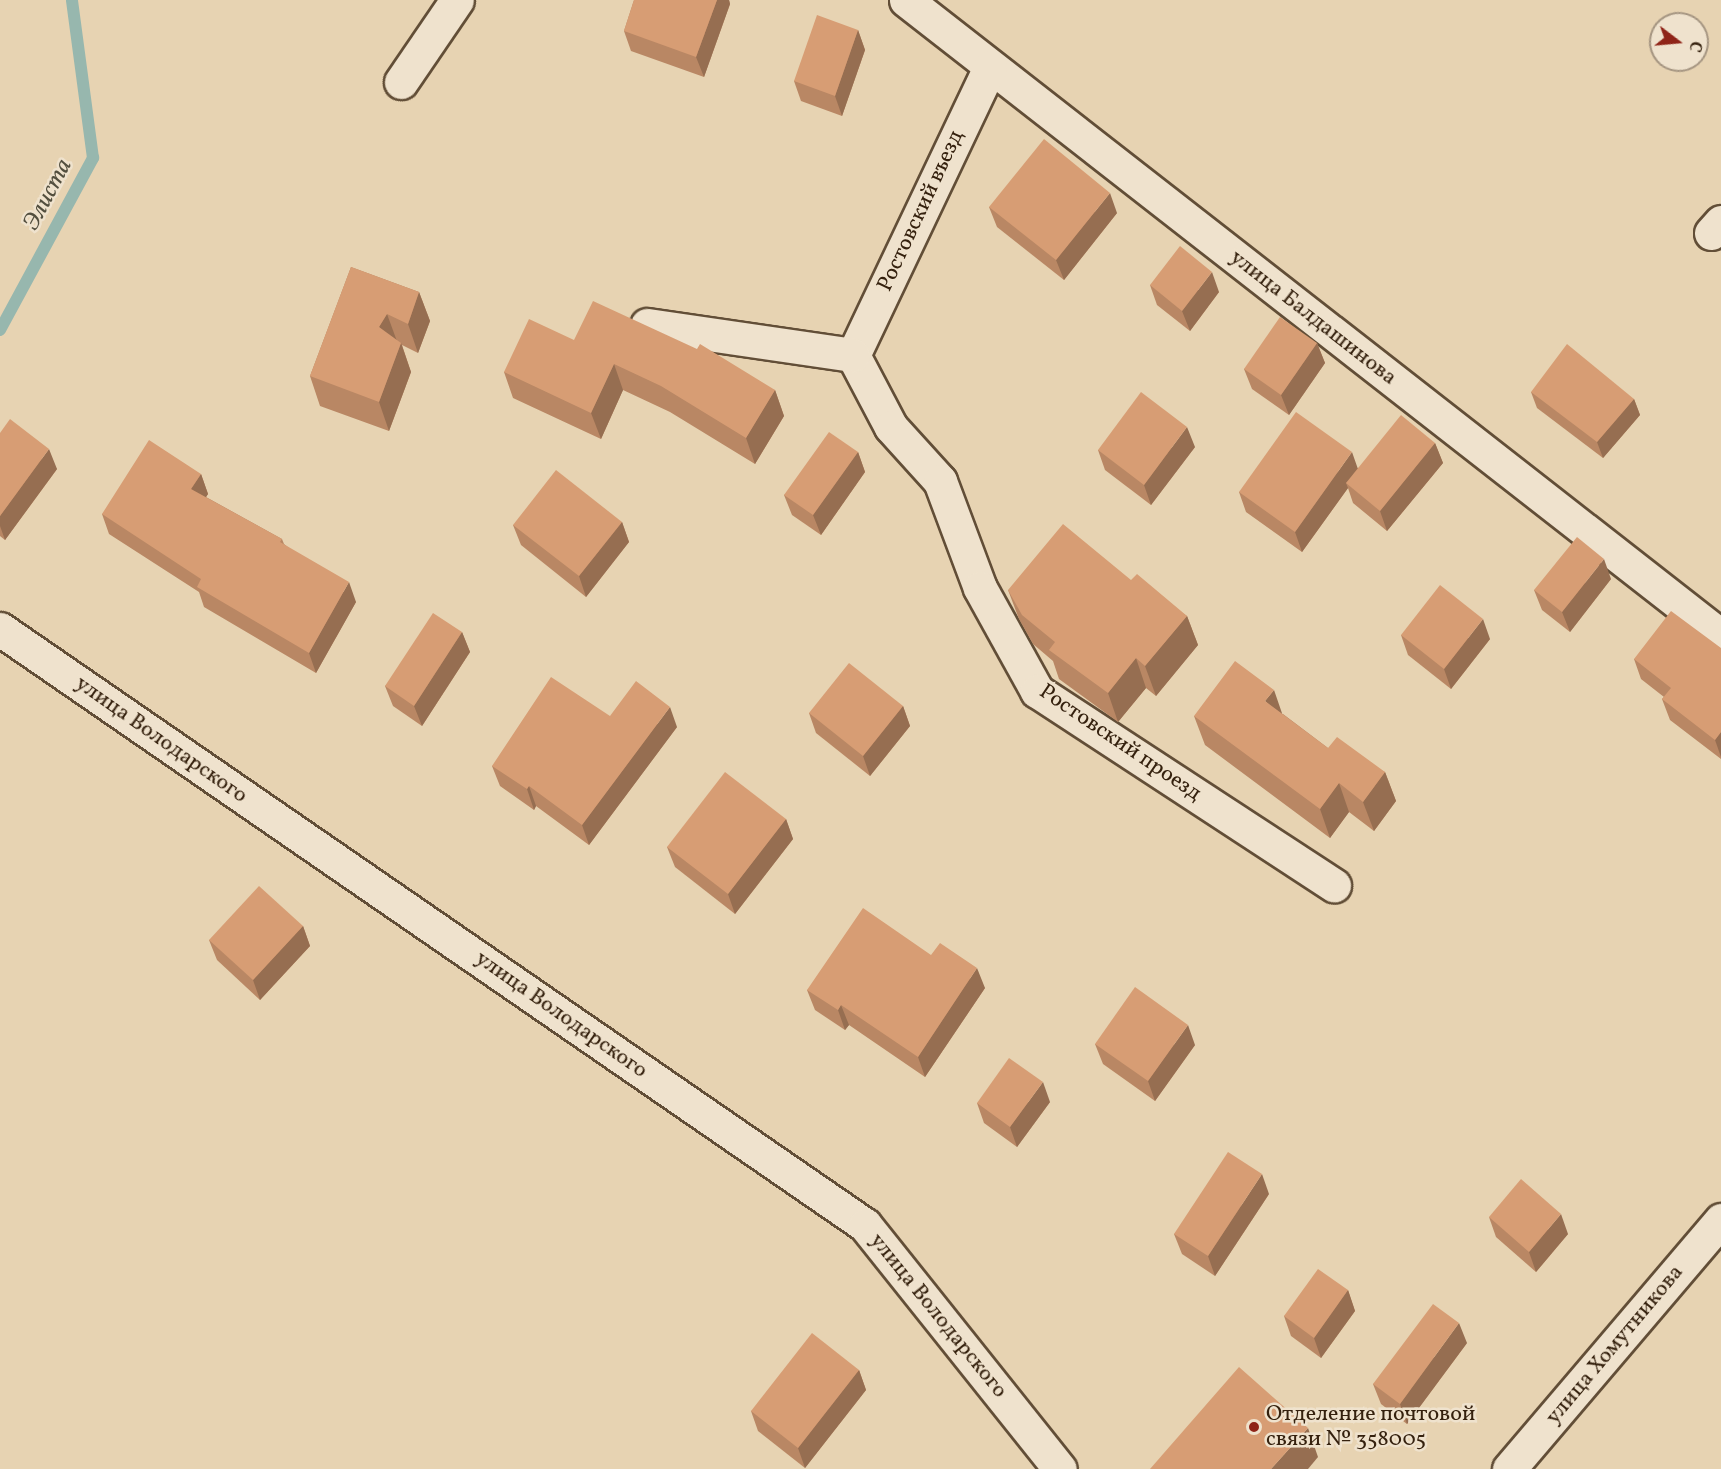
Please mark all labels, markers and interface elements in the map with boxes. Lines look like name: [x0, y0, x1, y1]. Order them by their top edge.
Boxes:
north arrow: [1649, 12, 1709, 72]
text: С: [1682, 38, 1706, 54]
street label: Ростовский въезд: [872, 126, 970, 296]
water label: Элиста: [18, 154, 80, 236]
street label: улица Балдашинова: [1224, 245, 1402, 391]
street label: улица Володарского: [70, 671, 252, 809]
street label: Ростовский проезд: [1034, 679, 1206, 807]
street label: улица Володарского: [470, 946, 652, 1084]
street label: улица Володарского: [864, 1228, 1012, 1404]
street label: улица Хомутникова: [1541, 1260, 1689, 1430]
place label: Отделение почтовой связи № 358005: [1266, 1401, 1475, 1452]
marker: Отделение почтовой связи № 358005: [1247, 1420, 1261, 1434]

